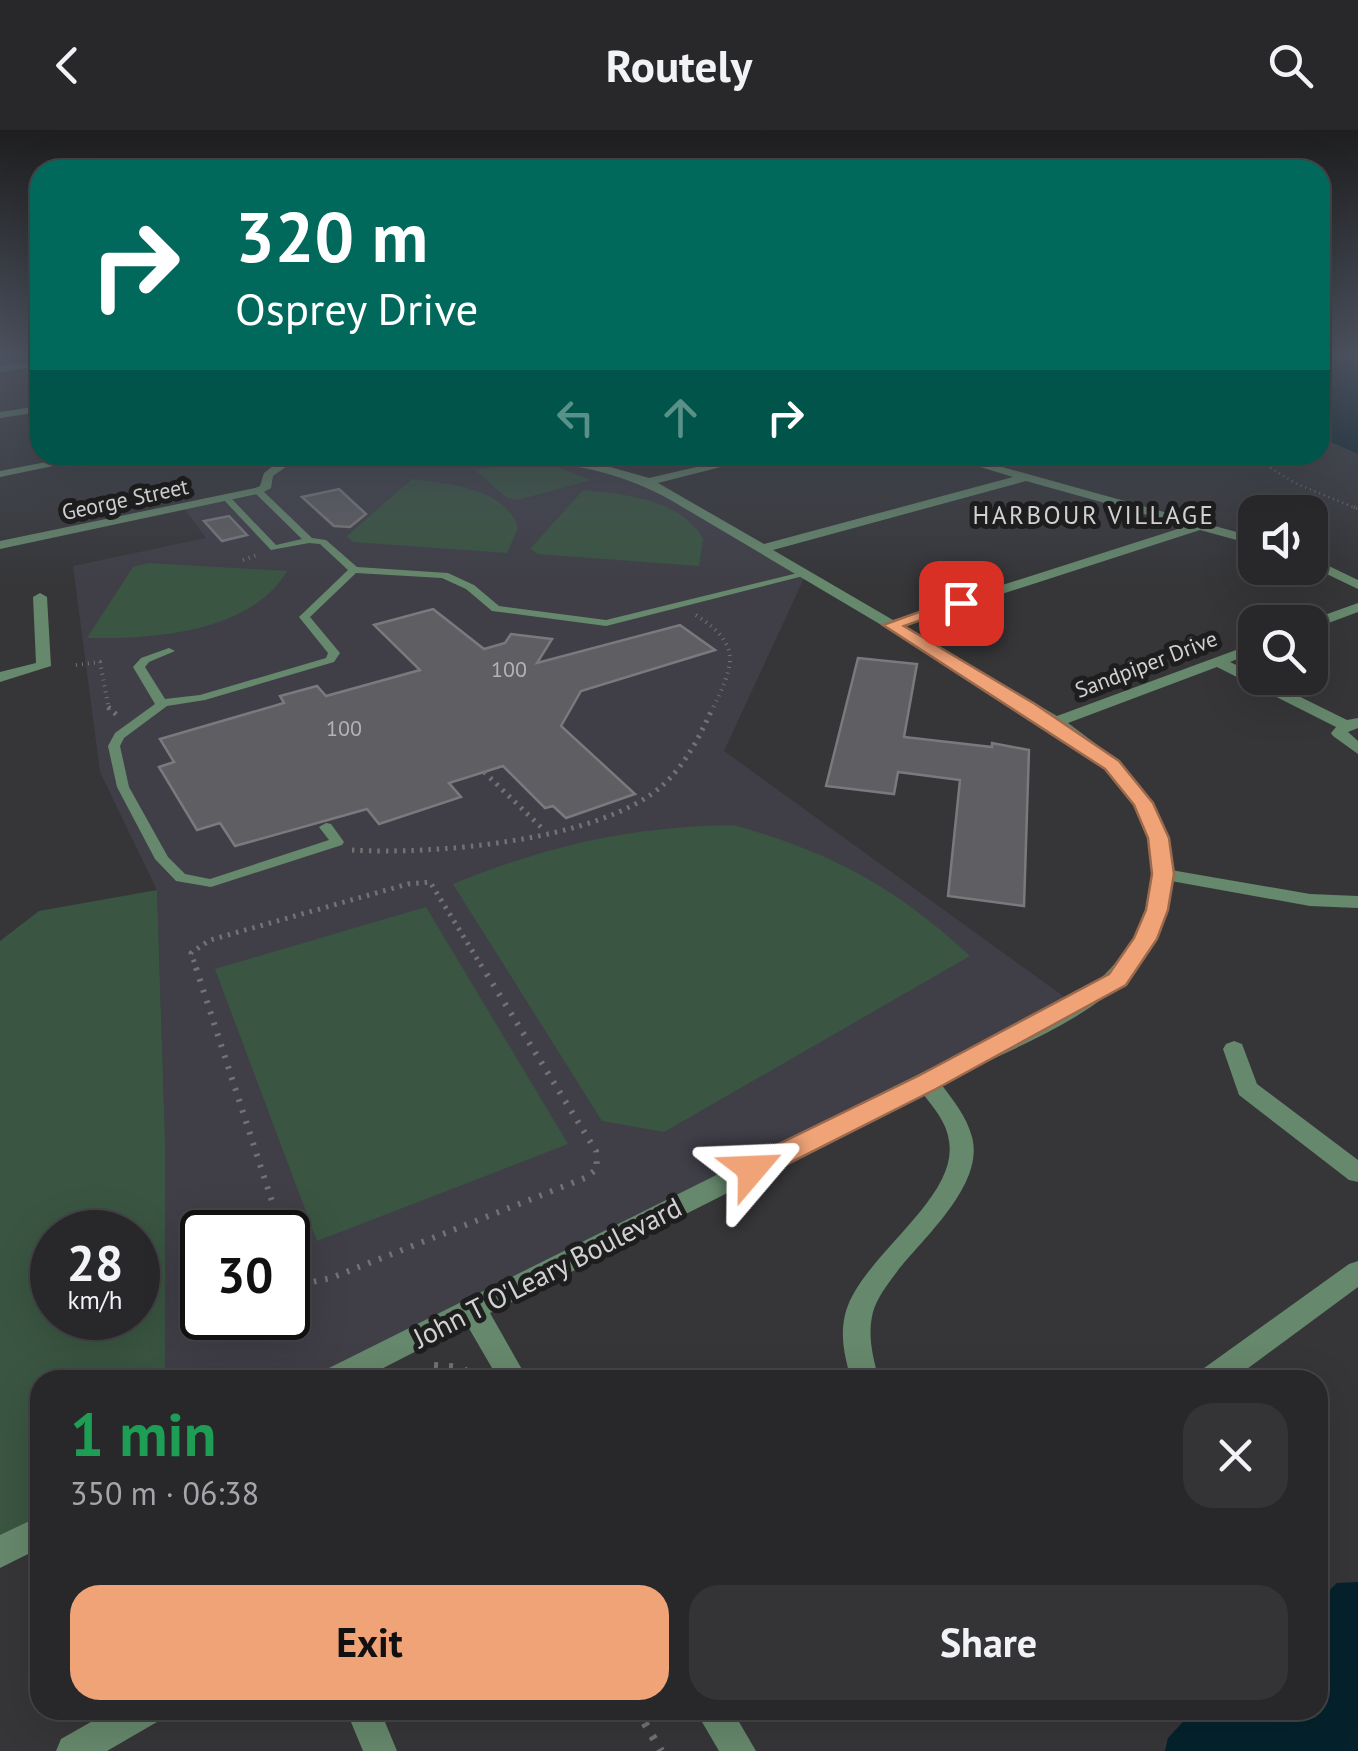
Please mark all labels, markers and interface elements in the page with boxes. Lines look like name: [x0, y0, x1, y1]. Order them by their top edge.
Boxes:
text: Routely: [606, 36, 752, 94]
icon: back: [40, 38, 95, 93]
icon: search: [1263, 38, 1318, 93]
text: 320 m: [235, 191, 428, 281]
icon: right: [70, 200, 200, 330]
text: Osprey Drive: [235, 279, 478, 337]
icon: left: [548, 390, 603, 445]
icon: ahead: [653, 390, 708, 445]
icon: right: [758, 390, 813, 445]
street label: George Street: [59, 472, 191, 526]
map controls: [1238, 495, 1328, 695]
button: sound: [1238, 495, 1328, 585]
district label: HARBOUR VILLAGE: [973, 499, 1215, 531]
pin: [919, 561, 1004, 646]
icon: arrive: [934, 576, 989, 631]
button: search: [1238, 605, 1328, 695]
street label: Sandpiper Drive: [1071, 624, 1221, 704]
house number: 100: [491, 655, 527, 683]
house number: 100: [326, 714, 362, 742]
position arrow: [700, 1117, 804, 1221]
street label: John T O'Leary Boulevard: [406, 1188, 688, 1356]
speed limit sign: 30: [180, 1210, 310, 1340]
text: 28: [67, 1230, 123, 1295]
text: km/h: [68, 1284, 122, 1316]
text: 1 min: [70, 1395, 216, 1473]
button: close: [1183, 1403, 1288, 1508]
text: 350 m · 06:38: [70, 1472, 259, 1514]
button: Exit: [70, 1585, 669, 1700]
button: Share: [689, 1585, 1288, 1700]

